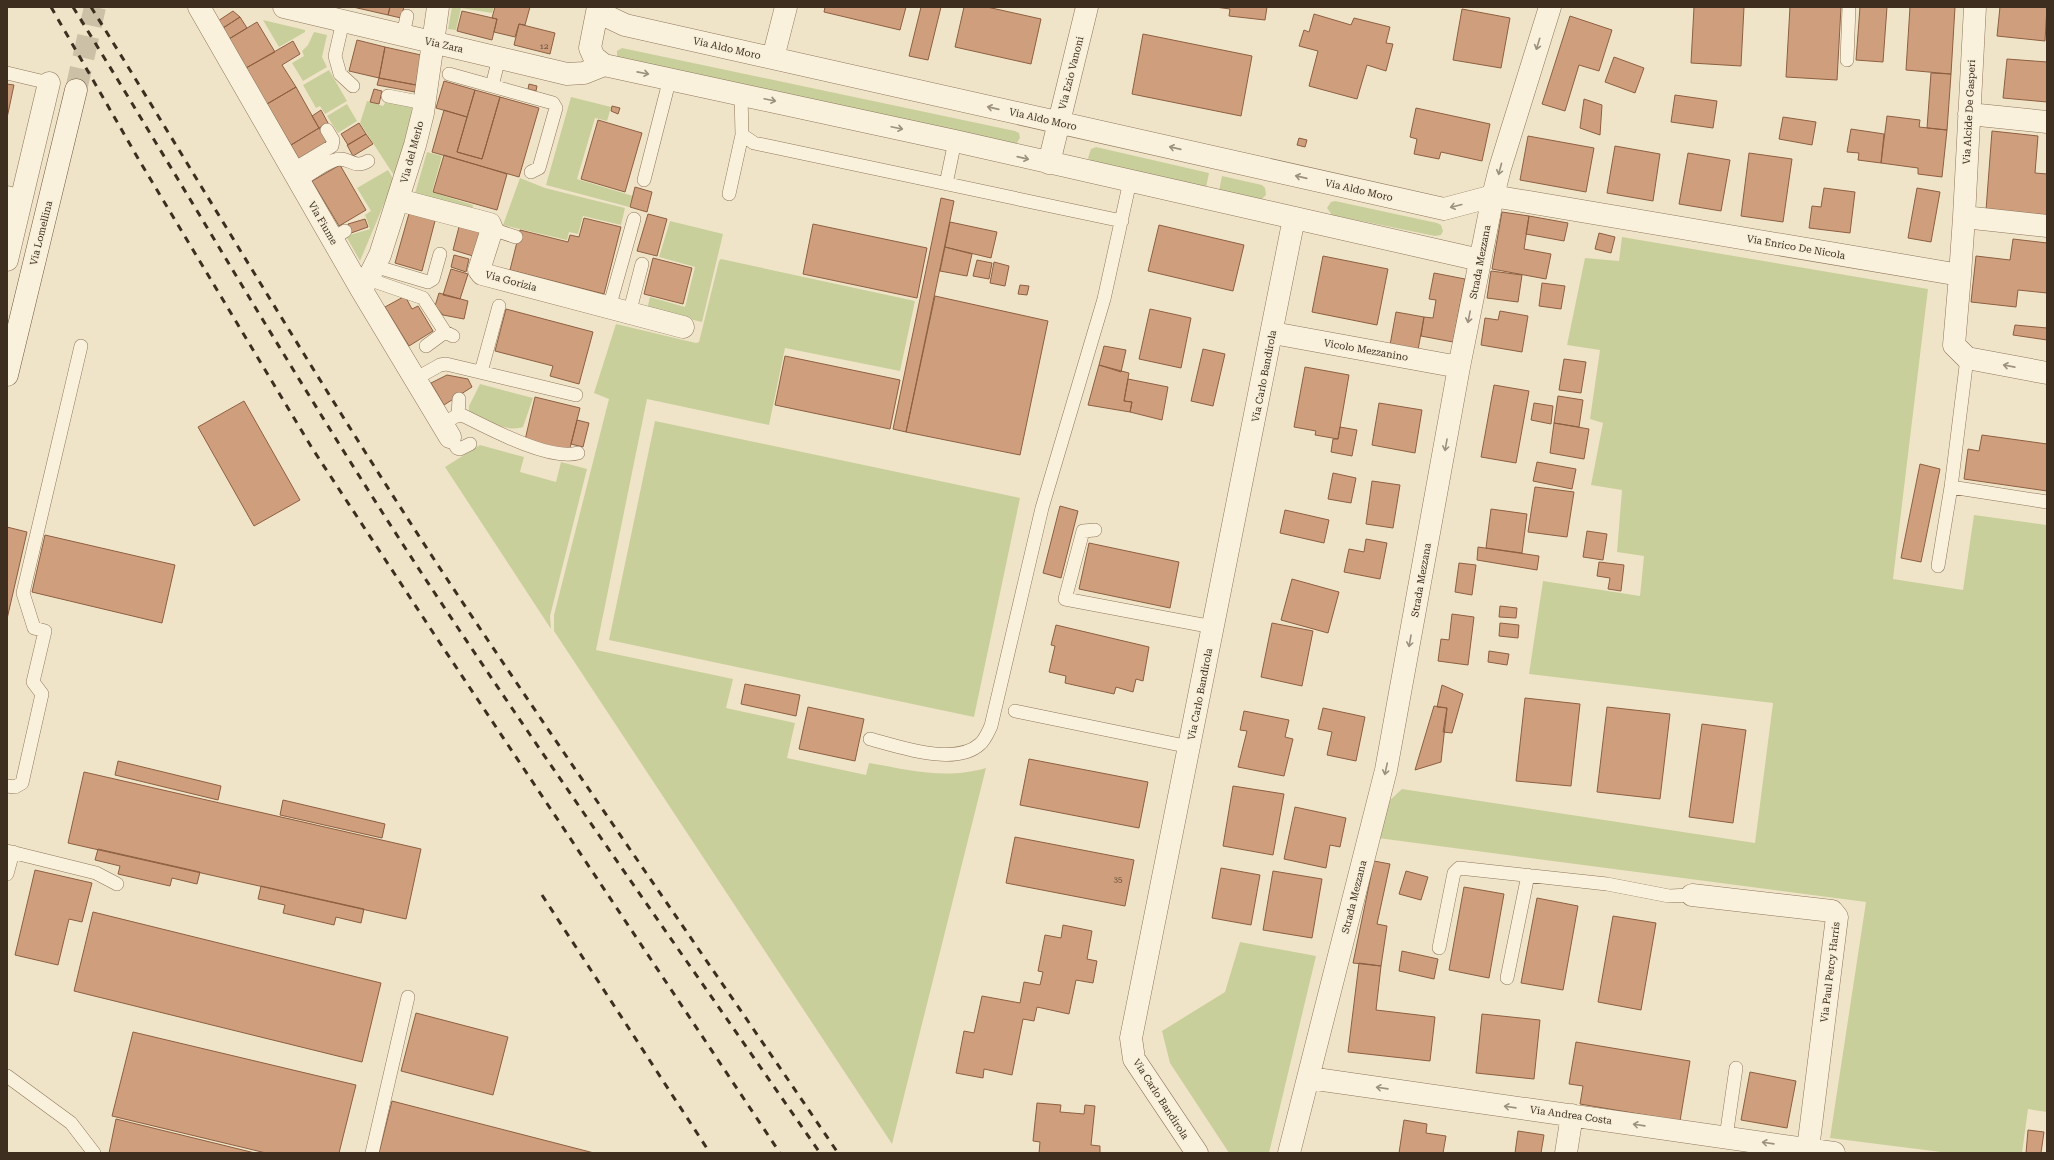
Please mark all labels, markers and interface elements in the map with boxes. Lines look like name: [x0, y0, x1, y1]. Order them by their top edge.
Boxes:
street label: Via Zara: [424, 35, 465, 55]
street label: Via Aldo Moro: [692, 35, 762, 61]
street label: Via Ezio Vanoni: [1057, 35, 1085, 111]
one-way arrow: [1534, 38, 1541, 51]
house number: 12: [540, 42, 549, 51]
street label: Via Alcide De Gasperi: [1961, 59, 1977, 165]
one-way arrow: [636, 69, 649, 77]
one-way arrow: [763, 97, 776, 105]
one-way arrow: [987, 103, 1000, 111]
street label: Via Aldo Moro: [1008, 106, 1078, 132]
street label: Via del Merlo: [398, 120, 426, 184]
one-way arrow: [890, 125, 903, 133]
one-way arrow: [1168, 144, 1181, 152]
one-way arrow: [1017, 154, 1030, 162]
one-way arrow: [1496, 162, 1503, 175]
one-way arrow: [1295, 172, 1308, 180]
street label: Via Aldo Moro: [1324, 177, 1394, 203]
street label: Via Lomellina: [28, 199, 54, 266]
street label: Via Fiume: [306, 199, 340, 247]
one-way arrow: [1449, 202, 1462, 210]
street label: Strada Mezzana: [1467, 223, 1493, 300]
street label: Via Enrico De Nicola: [1746, 233, 1847, 261]
street label: Via Gorizia: [484, 269, 539, 293]
one-way arrow: [1465, 310, 1473, 323]
street label: Via Carlo Bandirola: [1250, 329, 1278, 423]
street label: Vicolo Mezzanino: [1323, 337, 1409, 363]
one-way arrow: [2003, 362, 2016, 370]
one-way arrow: [1442, 438, 1450, 451]
street label: Strada Mezzana: [1409, 541, 1433, 618]
one-way arrow: [1406, 634, 1414, 647]
street label: Via Carlo Bandirola: [1186, 647, 1214, 741]
one-way arrow: [1382, 762, 1390, 775]
street label: Strada Mezzana: [1340, 859, 1369, 935]
house number: 35: [1114, 875, 1123, 884]
street label: Via Paul Percy Harris: [1818, 921, 1842, 1023]
street label: Via Carlo Bandirola: [1131, 1057, 1191, 1142]
one-way arrow: [1375, 1084, 1388, 1092]
one-way arrow: [1504, 1103, 1517, 1111]
street label: Via Andrea Costa: [1529, 1104, 1613, 1126]
one-way arrow: [1633, 1121, 1646, 1129]
one-way arrow: [1762, 1139, 1775, 1147]

